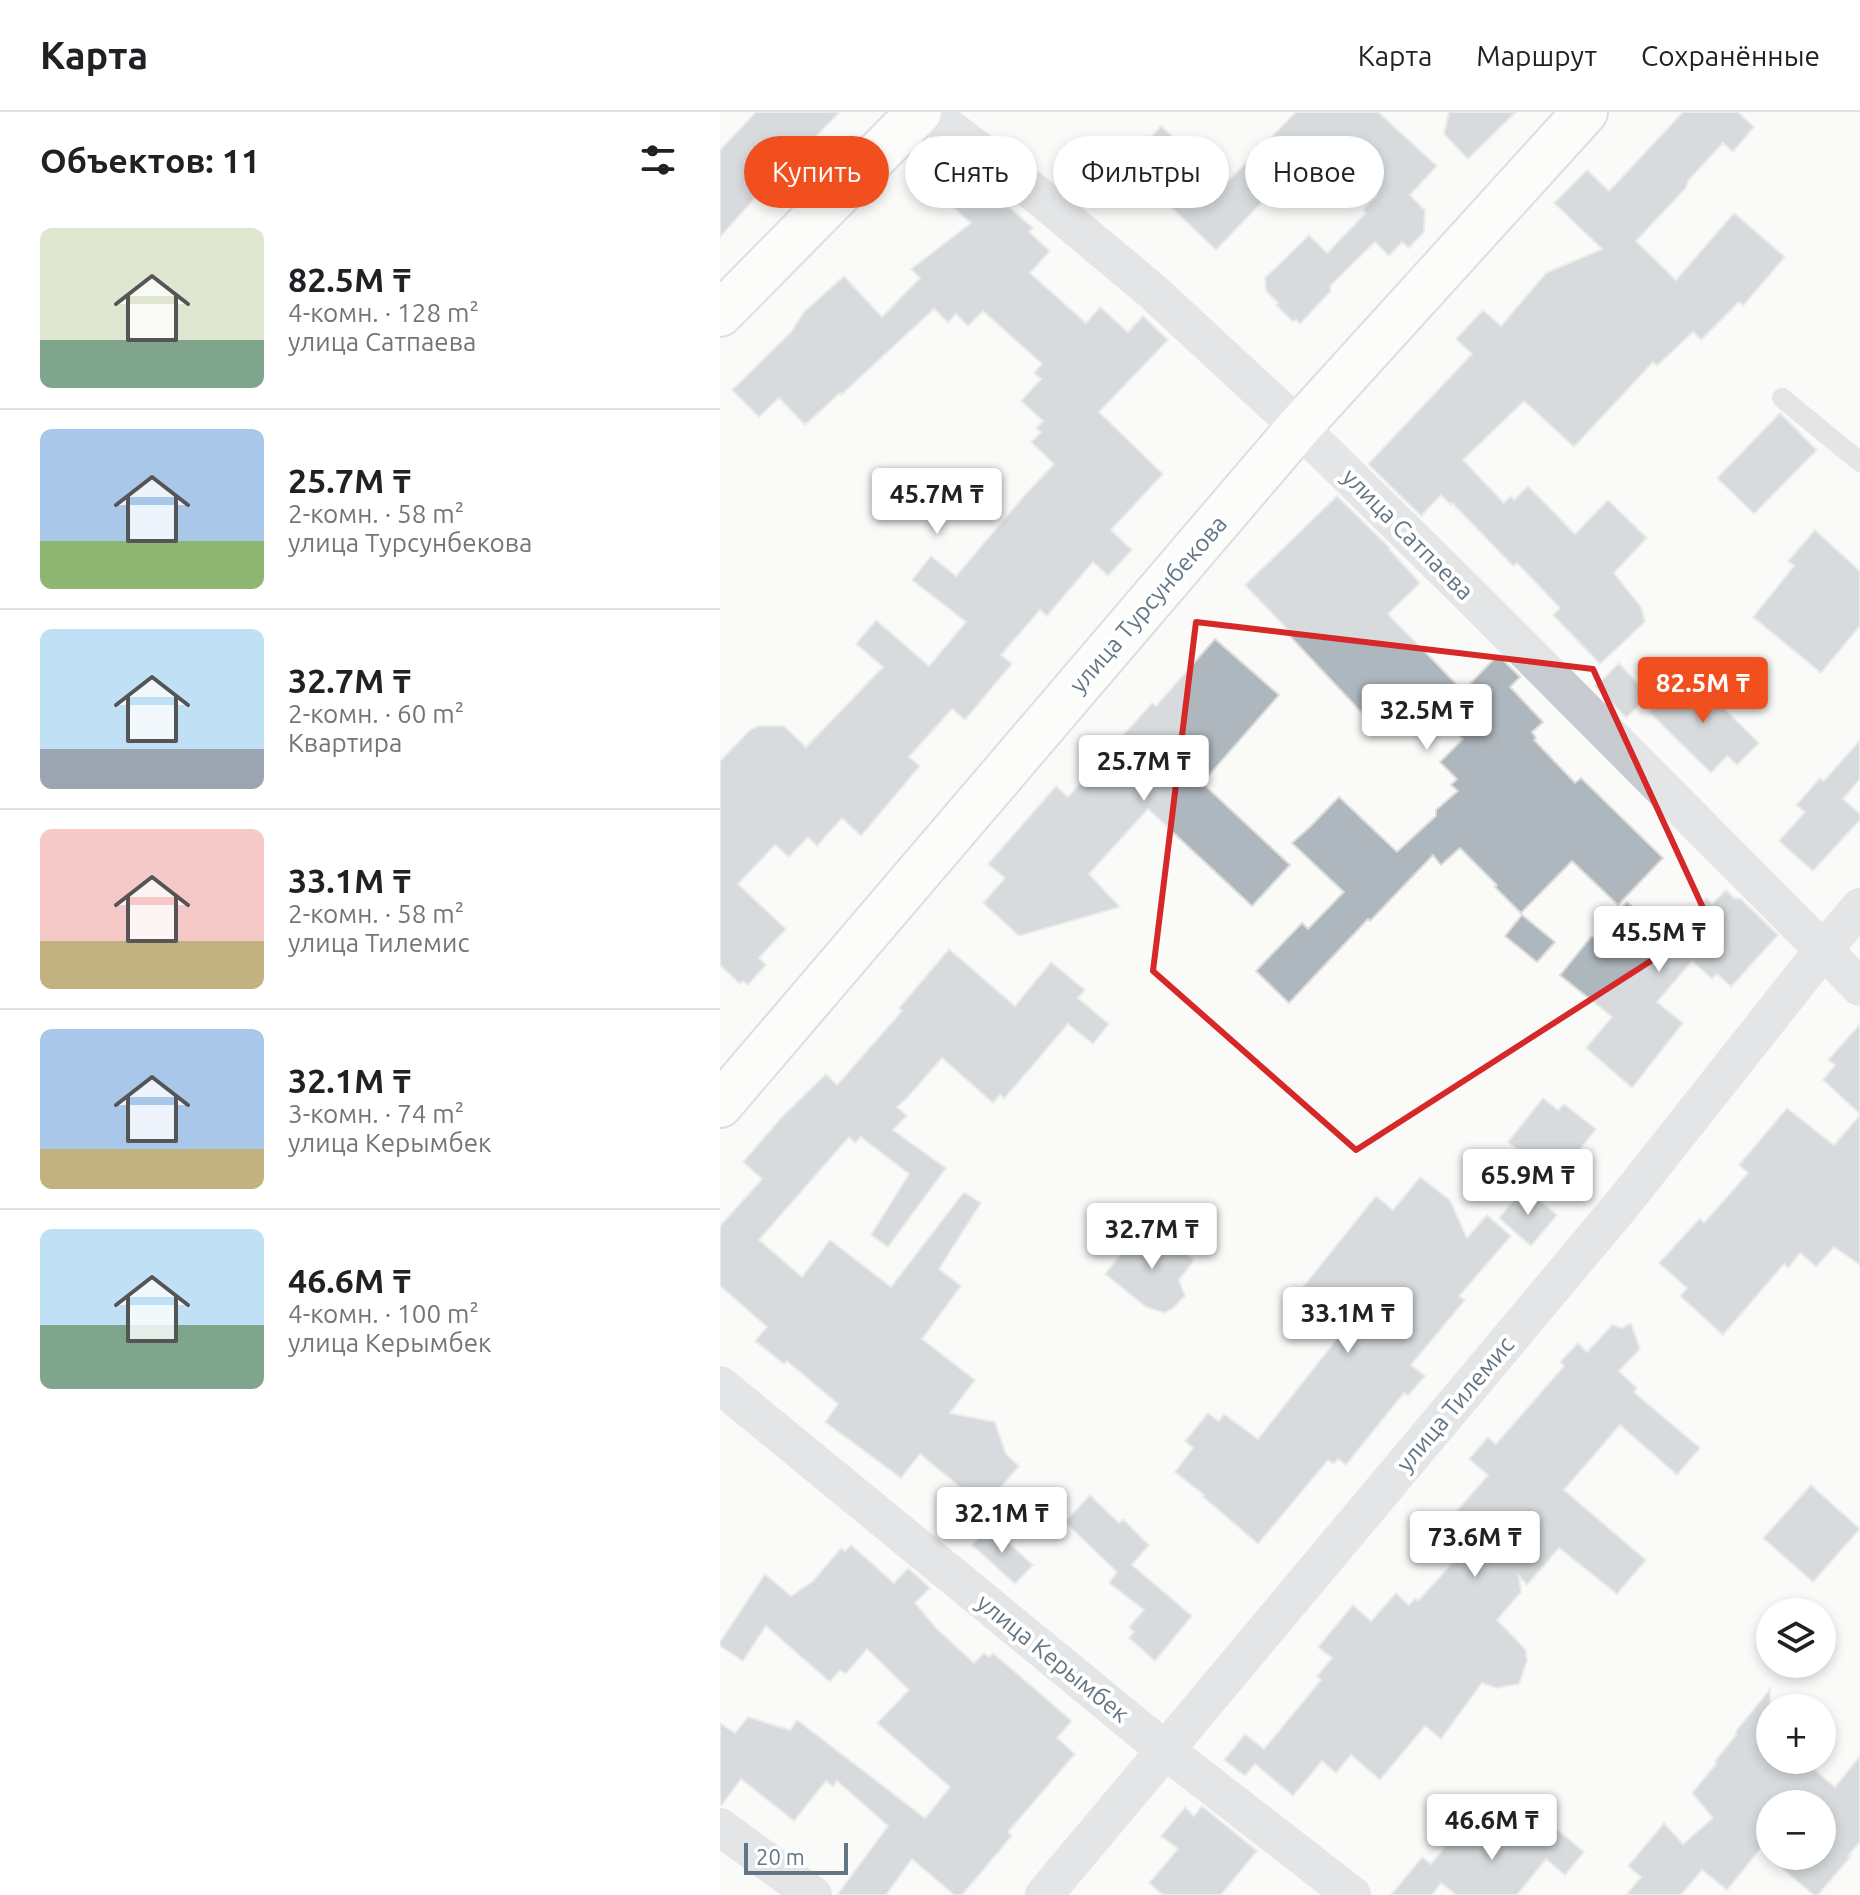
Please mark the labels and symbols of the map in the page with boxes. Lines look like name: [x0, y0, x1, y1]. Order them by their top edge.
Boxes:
street label: улица Сатпаева: [1337, 463, 1479, 605]
pin: 45.7M ₸: [863, 468, 1011, 536]
street label: улица Турсунбекова: [1064, 510, 1232, 698]
pin: 82.5M ₸: [1629, 657, 1777, 725]
pin: 32.5M ₸: [1353, 684, 1501, 752]
pin: 25.7M ₸: [1070, 735, 1218, 803]
pin: 45.5M ₸: [1585, 906, 1733, 974]
pin: 65.9M ₸: [1454, 1149, 1602, 1217]
pin: 32.7M ₸: [1078, 1203, 1226, 1271]
pin: 33.1M ₸: [1274, 1287, 1422, 1355]
street label: улица Тилемис: [1391, 1331, 1519, 1477]
pin: 32.1M ₸: [928, 1487, 1076, 1555]
pin: 73.6M ₸: [1401, 1511, 1549, 1579]
street label: улица Керымбек: [972, 1588, 1134, 1728]
pin: 46.6M ₸: [1418, 1794, 1566, 1862]
scale bar: [744, 1839, 848, 1875]

